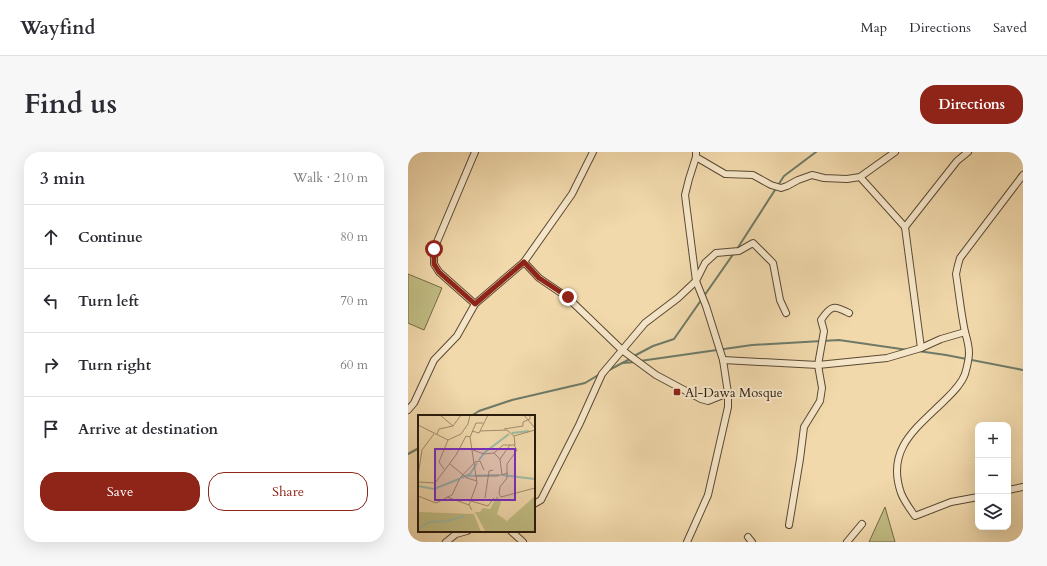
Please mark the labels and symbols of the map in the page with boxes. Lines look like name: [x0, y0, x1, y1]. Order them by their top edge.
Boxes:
route start: [425, 240, 443, 258]
route end: [559, 288, 577, 306]
place label: Al-Dawa Mosque: [685, 384, 783, 402]
marker: Al-Dawa Mosque: [672, 387, 682, 397]
inset map: [418, 415, 535, 532]

